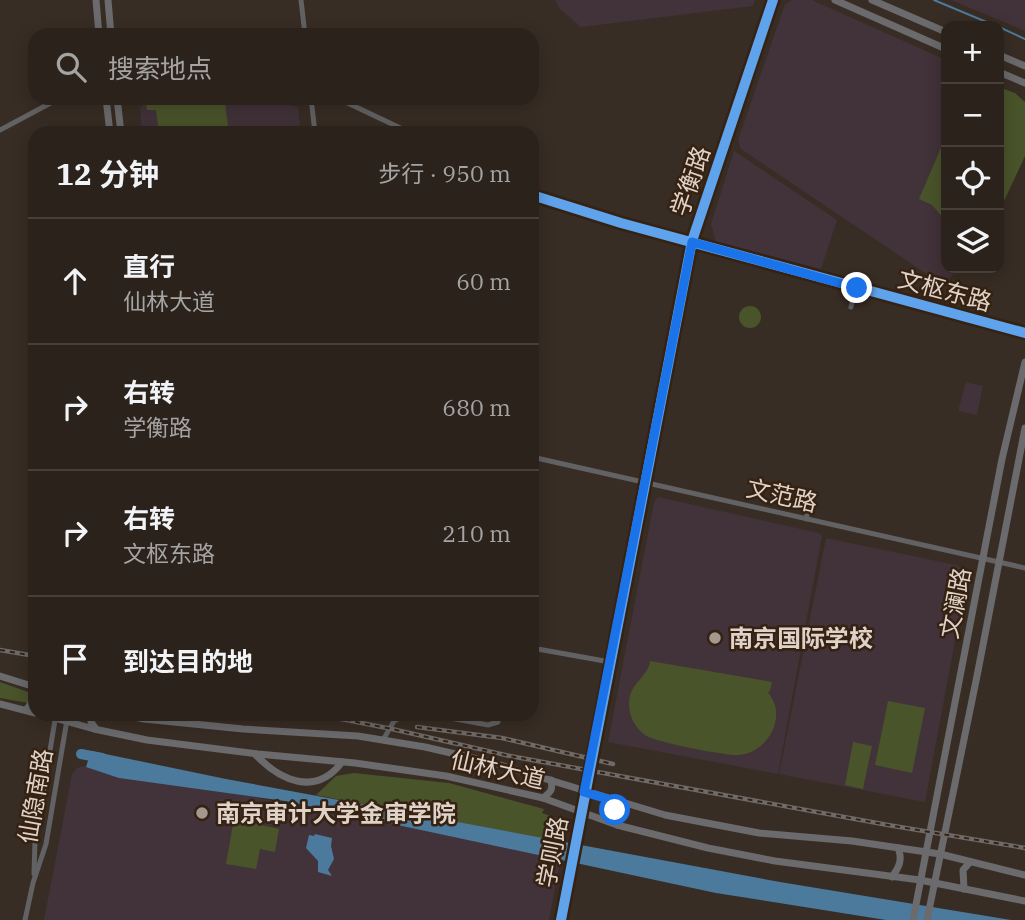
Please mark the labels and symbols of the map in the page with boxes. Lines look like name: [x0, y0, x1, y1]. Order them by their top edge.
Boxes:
street label: 学衡路: [663, 142, 717, 220]
street label: 文枢东路: [894, 262, 996, 318]
route end: [841, 272, 872, 303]
street label: 文范路: [743, 471, 821, 519]
street label: 文澜路: [932, 565, 978, 641]
place label: 南京国际学校: [729, 622, 873, 654]
marker: 南京国际学校: [707, 630, 723, 646]
street label: 仙林大道: [448, 743, 548, 795]
street label: 仙隐南路: [11, 746, 59, 846]
route start: [599, 794, 630, 825]
place label: 南京审计大学金审学院: [216, 797, 456, 829]
marker: 南京审计大学金审学院: [194, 805, 210, 821]
street label: 学则路: [529, 814, 575, 890]

